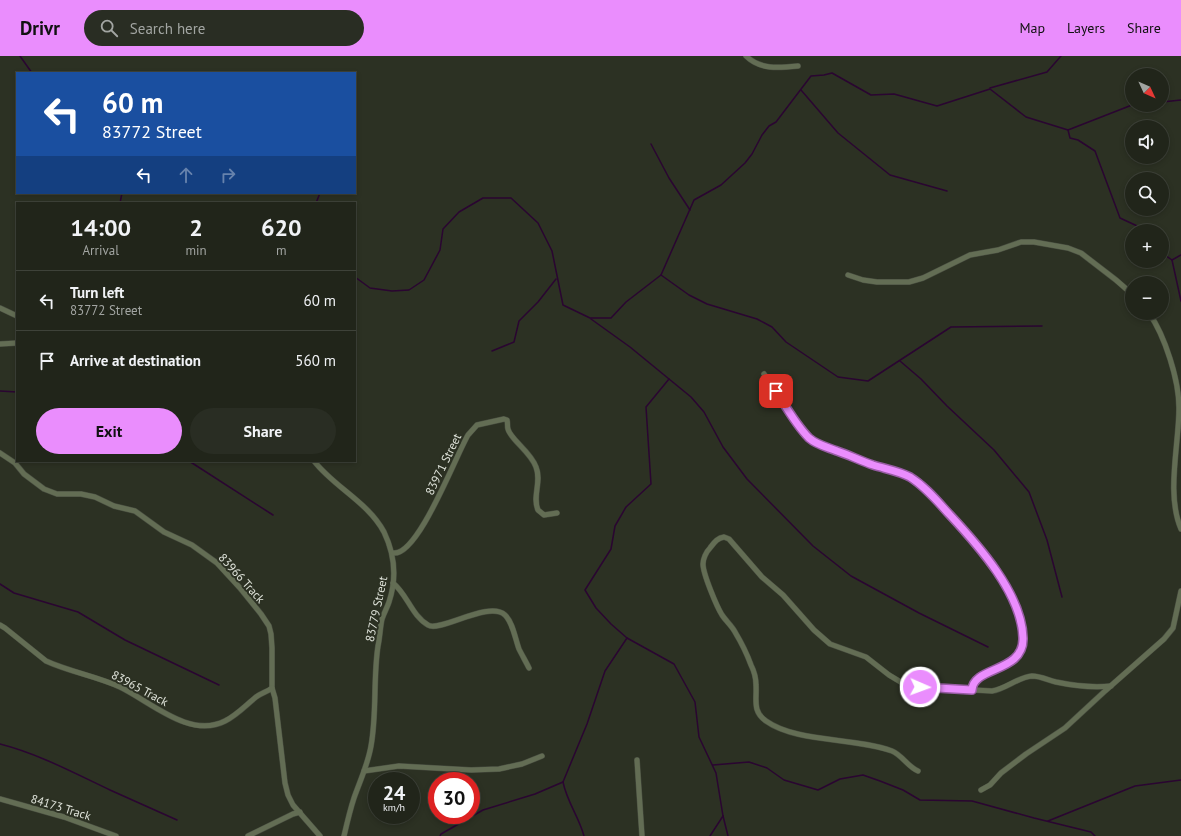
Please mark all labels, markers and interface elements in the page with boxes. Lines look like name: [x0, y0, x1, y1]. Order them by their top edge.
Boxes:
search box: [84, 10, 364, 46]
text: Drivr: [20, 16, 60, 40]
icon: search: [98, 17, 120, 39]
text: Search here: [130, 19, 205, 38]
text: Map: [1019, 19, 1045, 37]
text: Layers: [1067, 19, 1105, 37]
text: Share: [1127, 19, 1161, 37]
north arrow: [1125, 68, 1169, 112]
map controls: [1125, 68, 1169, 320]
text: 60 m: [102, 84, 163, 121]
icon: left: [36, 88, 88, 140]
text: 83772 Street: [102, 120, 202, 143]
button: sound: [1125, 120, 1169, 164]
icon: left: [133, 164, 155, 186]
icon: ahead: [175, 164, 197, 186]
icon: right: [217, 164, 239, 186]
button: search: [1125, 172, 1169, 216]
text: 14:00: [70, 212, 131, 243]
text: 2: [189, 212, 203, 243]
text: 620: [261, 212, 302, 243]
button: +: [1125, 224, 1169, 268]
text: Arrival: [83, 242, 119, 259]
text: min: [185, 242, 207, 259]
text: m: [276, 242, 287, 259]
button: −: [1125, 276, 1169, 320]
text: Turn left: [70, 283, 124, 302]
icon: left: [36, 290, 58, 312]
text: 60 m: [303, 291, 336, 310]
text: 83772 Street: [70, 302, 142, 319]
icon: arrive: [36, 350, 58, 372]
text: Arrive at destination: [70, 351, 201, 370]
text: 560 m: [295, 351, 336, 370]
pin: [759, 374, 793, 408]
icon: arrive: [765, 380, 787, 402]
button: Exit: [36, 408, 182, 454]
button: Share: [190, 408, 336, 454]
street label: 83971 Street: [422, 431, 464, 497]
street label: 83966 Track: [216, 550, 269, 606]
street label: 83779 Street: [362, 575, 390, 643]
position arrow: [899, 666, 941, 708]
street label: 83965 Track: [109, 667, 171, 709]
speed limit sign: 30: [428, 772, 480, 824]
text: 24: [383, 780, 405, 806]
street label: 84173 Track: [29, 791, 93, 823]
text: km/h: [383, 801, 405, 814]

